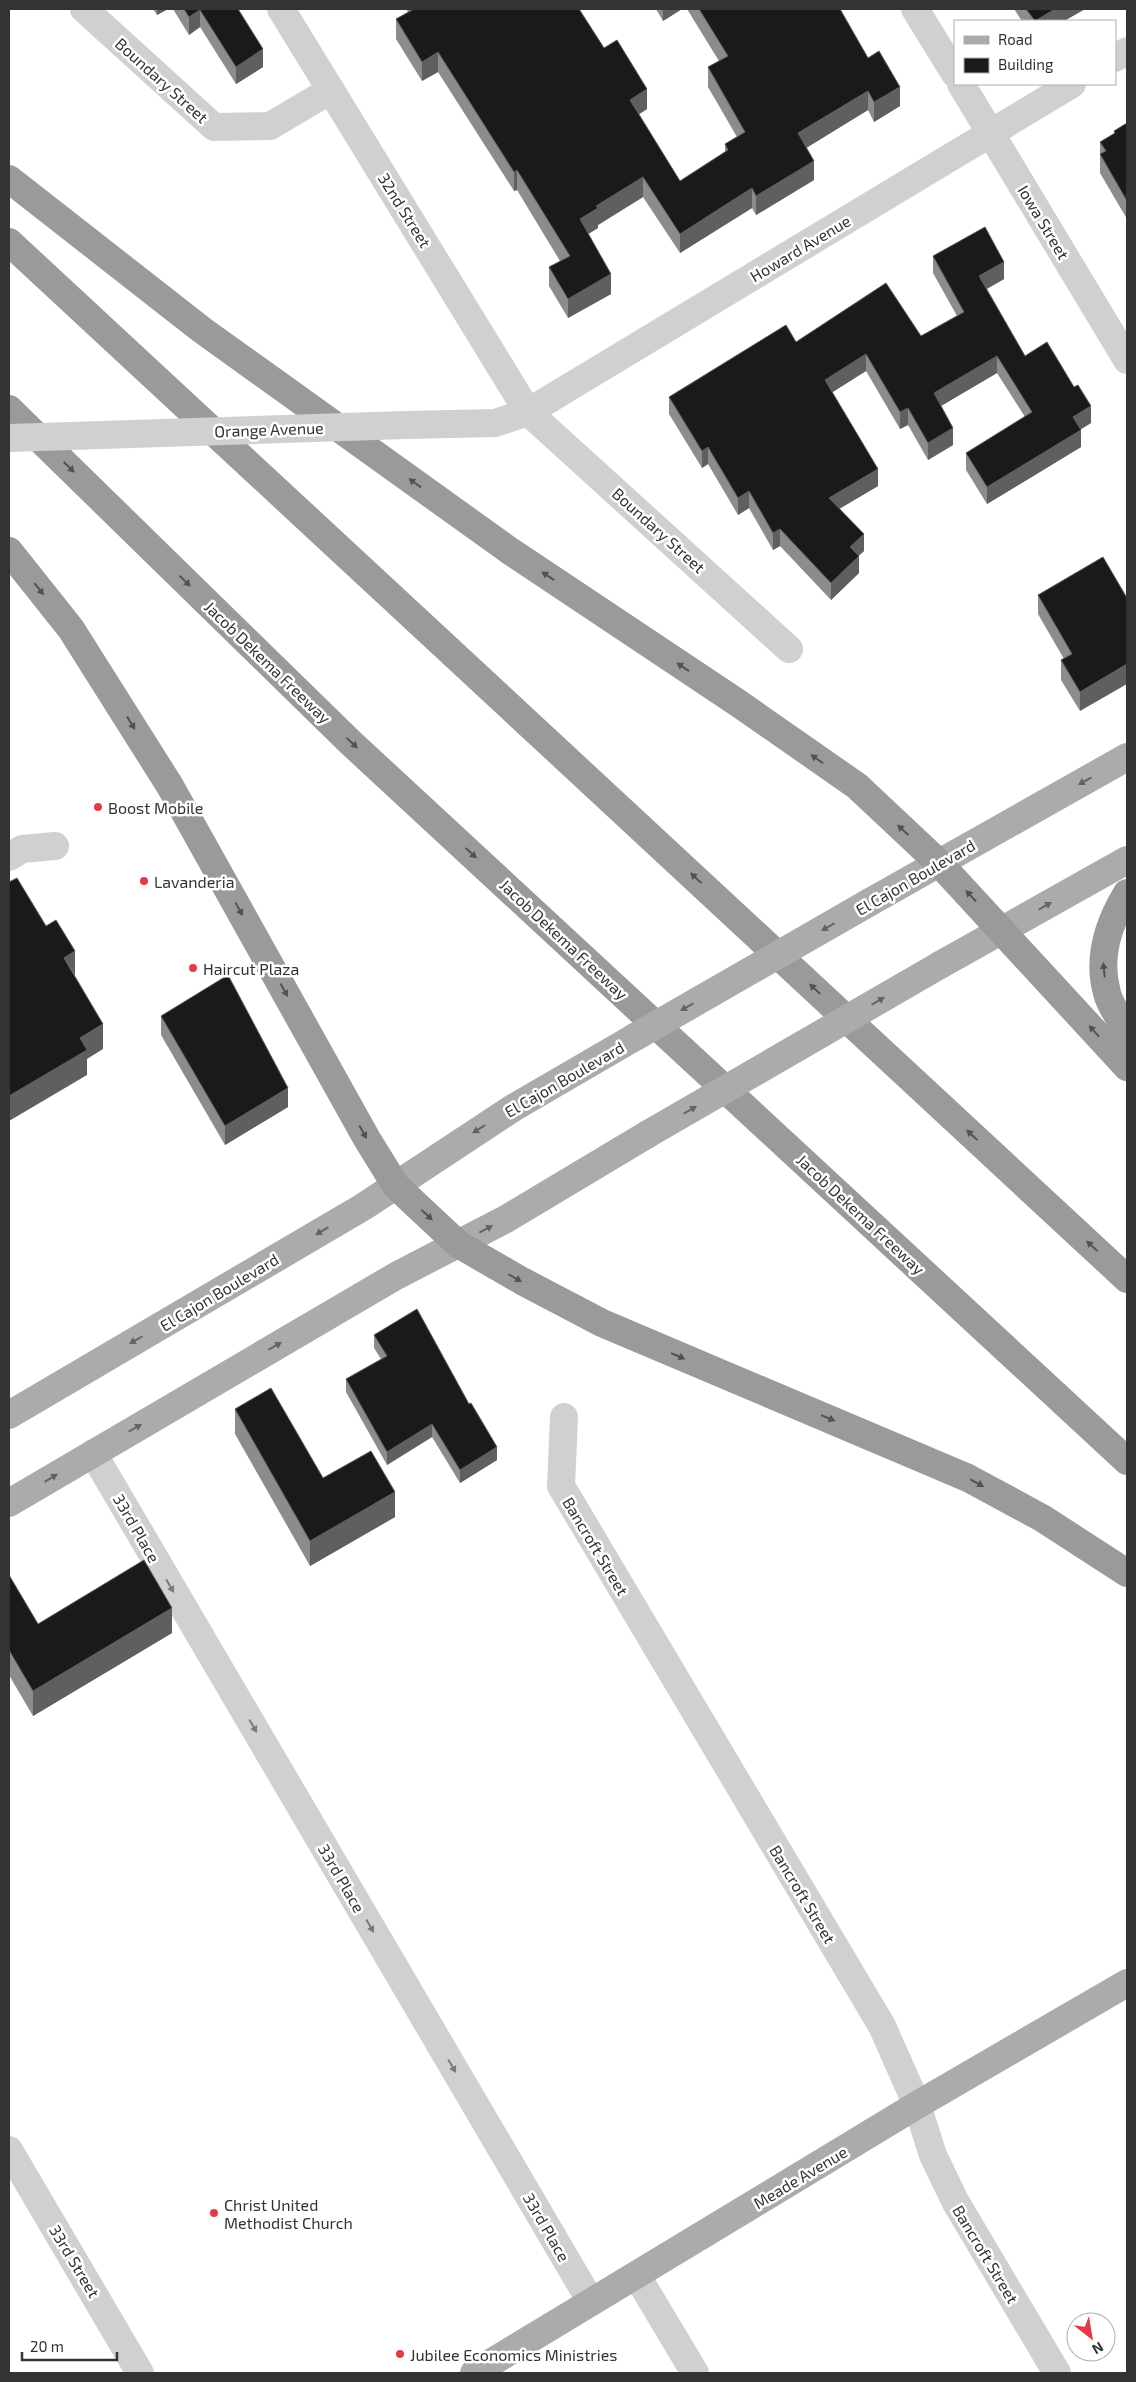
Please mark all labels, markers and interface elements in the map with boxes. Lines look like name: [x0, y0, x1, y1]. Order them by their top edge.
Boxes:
legend: [954, 20, 1116, 85]
text: Road: [998, 30, 1033, 48]
street label: Boundary Street: [112, 33, 212, 127]
text: Building: [998, 55, 1054, 73]
street label: 32nd Street: [375, 169, 435, 251]
street label: Iowa Street: [1014, 181, 1074, 263]
street label: Howard Avenue: [746, 211, 854, 285]
street label: Orange Avenue: [214, 418, 324, 440]
one-way arrow: [62, 461, 74, 473]
one-way arrow: [408, 478, 422, 488]
street label: Boundary Street: [609, 483, 709, 577]
one-way arrow: [542, 571, 555, 581]
one-way arrow: [179, 575, 191, 587]
one-way arrow: [34, 582, 45, 595]
street label: Jacob Dekema Freeway: [201, 597, 335, 728]
one-way arrow: [677, 662, 690, 671]
one-way arrow: [126, 717, 135, 730]
one-way arrow: [345, 737, 357, 749]
one-way arrow: [810, 754, 824, 764]
one-way arrow: [1078, 776, 1091, 785]
place label: Boost Mobile: [108, 798, 203, 817]
marker: Boost Mobile: [92, 801, 104, 813]
one-way arrow: [898, 824, 910, 836]
street label: El Cajon Boulevard: [852, 835, 979, 920]
one-way arrow: [464, 847, 476, 859]
place label: Lavanderia: [154, 872, 234, 891]
one-way arrow: [690, 872, 702, 884]
marker: Lavanderia: [138, 875, 150, 887]
street label: Jacob Dekema Freeway: [496, 875, 632, 1004]
one-way arrow: [965, 891, 977, 903]
one-way arrow: [235, 902, 243, 916]
one-way arrow: [1038, 902, 1053, 910]
one-way arrow: [821, 922, 834, 931]
place label: Haircut Plaza: [203, 959, 299, 978]
marker: Haircut Plaza: [187, 962, 199, 974]
one-way arrow: [1100, 962, 1108, 978]
one-way arrow: [280, 982, 288, 997]
one-way arrow: [809, 983, 821, 995]
one-way arrow: [871, 997, 884, 1006]
one-way arrow: [680, 1003, 693, 1012]
one-way arrow: [1088, 1025, 1100, 1037]
street label: El Cajon Boulevard: [501, 1037, 628, 1122]
one-way arrow: [683, 1105, 697, 1114]
one-way arrow: [359, 1124, 367, 1139]
one-way arrow: [472, 1125, 485, 1134]
one-way arrow: [967, 1129, 979, 1141]
street label: Jacob Dekema Freeway: [793, 1150, 929, 1279]
one-way arrow: [421, 1209, 433, 1221]
one-way arrow: [479, 1225, 493, 1233]
one-way arrow: [315, 1227, 328, 1236]
one-way arrow: [1086, 1240, 1098, 1252]
street label: El Cajon Boulevard: [156, 1249, 282, 1336]
one-way arrow: [509, 1273, 522, 1282]
one-way arrow: [130, 1336, 143, 1345]
one-way arrow: [269, 1342, 282, 1351]
one-way arrow: [671, 1352, 685, 1360]
one-way arrow: [821, 1414, 836, 1422]
one-way arrow: [128, 1424, 141, 1433]
one-way arrow: [44, 1473, 57, 1482]
one-way arrow: [970, 1479, 985, 1487]
street label: 33rd Place: [110, 1490, 164, 1566]
street label: Bancroft Street: [559, 1493, 633, 1599]
one-way arrow: [166, 1579, 175, 1592]
one-way arrow: [248, 1719, 257, 1732]
street label: 33rd Place: [315, 1840, 369, 1916]
street label: Bancroft Street: [766, 1841, 840, 1947]
one-way arrow: [366, 1920, 375, 1933]
one-way arrow: [448, 2060, 457, 2073]
street label: Meade Avenue: [750, 2142, 850, 2212]
street label: 33rd Place: [520, 2189, 574, 2265]
place label: Christ United Methodist Church: [224, 2195, 353, 2232]
street label: Bancroft Street: [949, 2201, 1023, 2307]
marker: Christ United Methodist Church: [208, 2207, 220, 2219]
street label: 33rd Street: [46, 2221, 104, 2301]
north arrow: [1066, 2312, 1116, 2362]
scale bar: [22, 2330, 118, 2362]
text: 20 m: [30, 2337, 64, 2355]
text: N: [1089, 2339, 1107, 2358]
place label: Jubilee Economics Ministries: [410, 2345, 617, 2364]
marker: Jubilee Economics Ministries: [394, 2348, 406, 2360]

